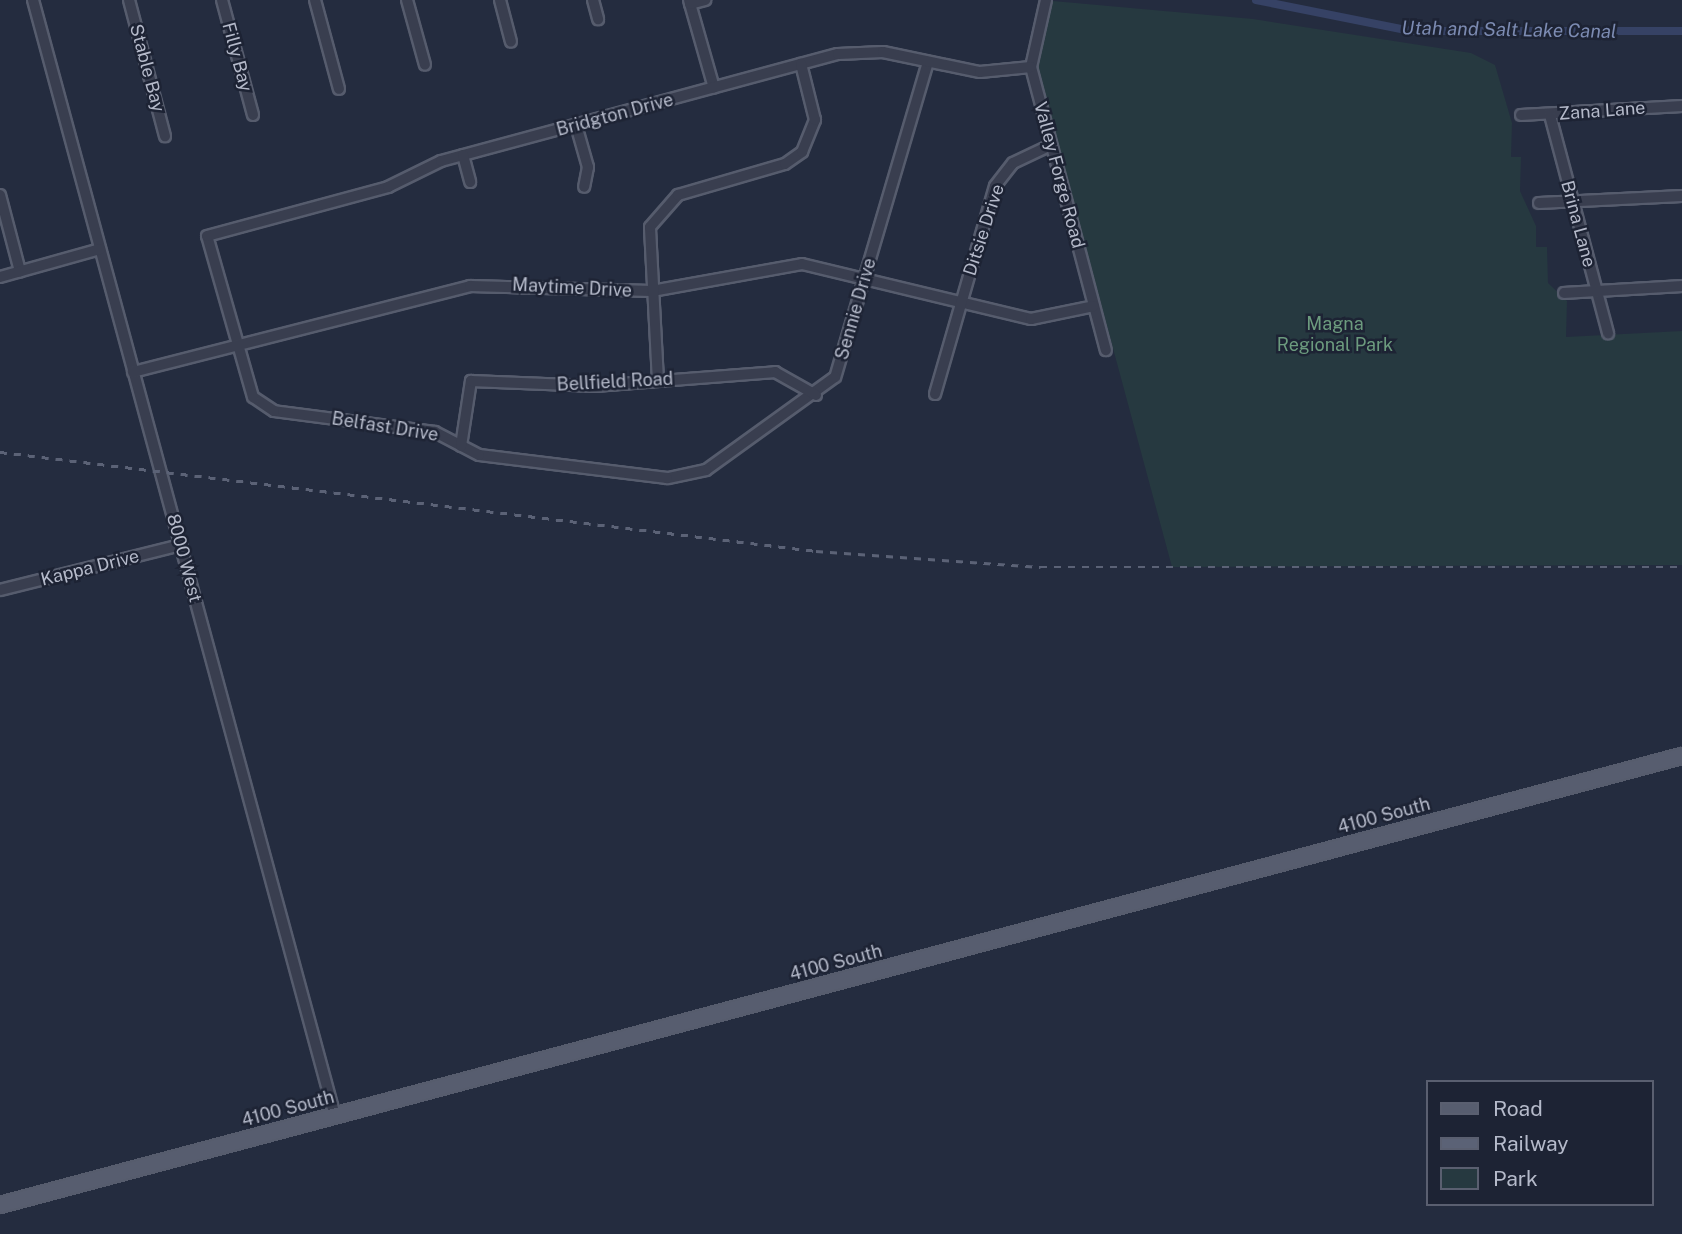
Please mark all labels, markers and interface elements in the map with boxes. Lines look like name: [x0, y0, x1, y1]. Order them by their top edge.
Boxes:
water label: Utah and Salt Lake Canal: [1401, 17, 1617, 43]
street label: Filly Bay: [217, 20, 257, 94]
street label: Stable Bay: [125, 22, 169, 114]
street label: Bridgton Drive: [554, 89, 676, 141]
street label: Zana Lane: [1558, 97, 1646, 125]
street label: Valley Forge Road: [1029, 99, 1089, 251]
street label: Brina Lane: [1556, 178, 1600, 270]
street label: Ditsie Drive: [959, 181, 1009, 279]
street label: Sennie Drive: [831, 255, 881, 363]
street label: Maytime Drive: [512, 274, 632, 302]
park label: Magna Regional Park: [1277, 314, 1393, 356]
street label: Bellfield Road: [556, 368, 674, 396]
street label: Belfast Drive: [330, 408, 440, 446]
street label: 8000 West: [162, 511, 206, 605]
street label: Kappa Drive: [38, 545, 142, 591]
street label: 4100 South: [1335, 793, 1433, 839]
street label: 4100 South: [787, 940, 885, 986]
legend: [1426, 1080, 1654, 1206]
street label: 4100 South: [239, 1086, 337, 1132]
text: Road: [1493, 1096, 1543, 1121]
text: Railway: [1493, 1131, 1569, 1156]
text: Park: [1493, 1166, 1538, 1191]

